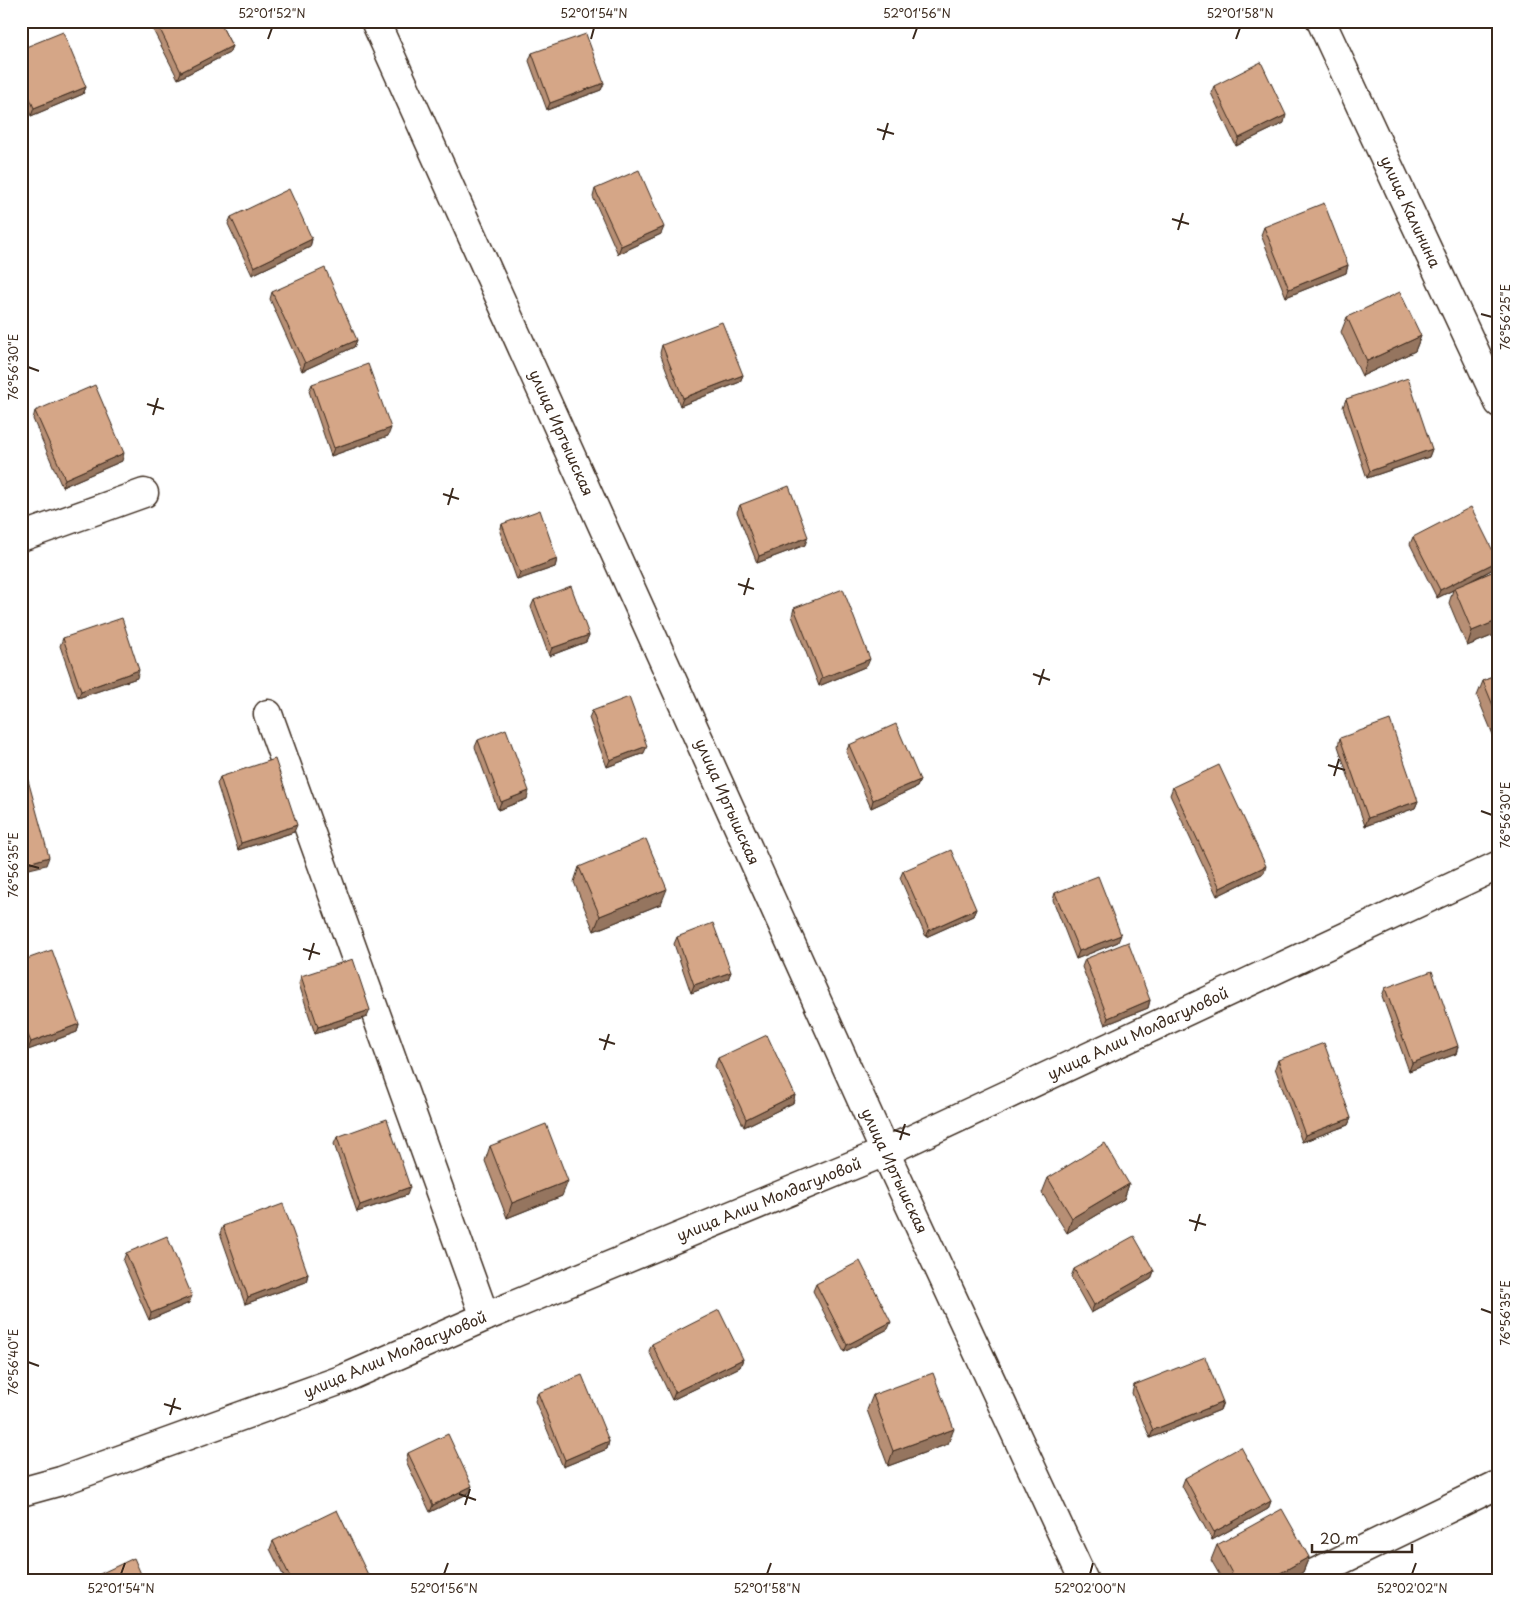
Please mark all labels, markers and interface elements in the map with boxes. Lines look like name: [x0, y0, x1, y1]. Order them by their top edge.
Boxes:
text: 52°01'52"N: [238, 4, 306, 22]
text: 52°01'54"N: [560, 4, 628, 22]
text: 52°01'56"N: [883, 4, 951, 22]
text: 52°01'58"N: [1206, 4, 1274, 22]
street label: улица Калинина: [1375, 152, 1448, 272]
text: 76°56'25"E: [1496, 284, 1514, 350]
text: 76°56'30"E: [4, 334, 22, 400]
street label: улица Иртышская: [524, 366, 601, 499]
street label: улица Иртышская: [690, 735, 767, 868]
text: 76°56'30"E: [1496, 782, 1514, 848]
text: 76°56'35"E: [4, 832, 22, 898]
street label: улица Алии Молдагуловой: [1043, 981, 1232, 1085]
street label: улица Иртышская: [856, 1104, 935, 1237]
street label: улица Алии Молдагуловой: [673, 1151, 864, 1246]
text: 76°56'35"E: [1496, 1280, 1514, 1346]
street label: улица Алии Молдагуловой: [299, 1304, 490, 1403]
text: 76°56'40"E: [4, 1329, 22, 1395]
scale bar: [1312, 1522, 1412, 1554]
text: 20 m: [1320, 1526, 1359, 1549]
text: 52°01'54"N: [87, 1579, 155, 1597]
text: 52°01'56"N: [410, 1579, 478, 1597]
text: 52°01'58"N: [733, 1579, 801, 1597]
text: 52°02'00"N: [1054, 1579, 1126, 1597]
text: 52°02'02"N: [1376, 1579, 1448, 1597]

